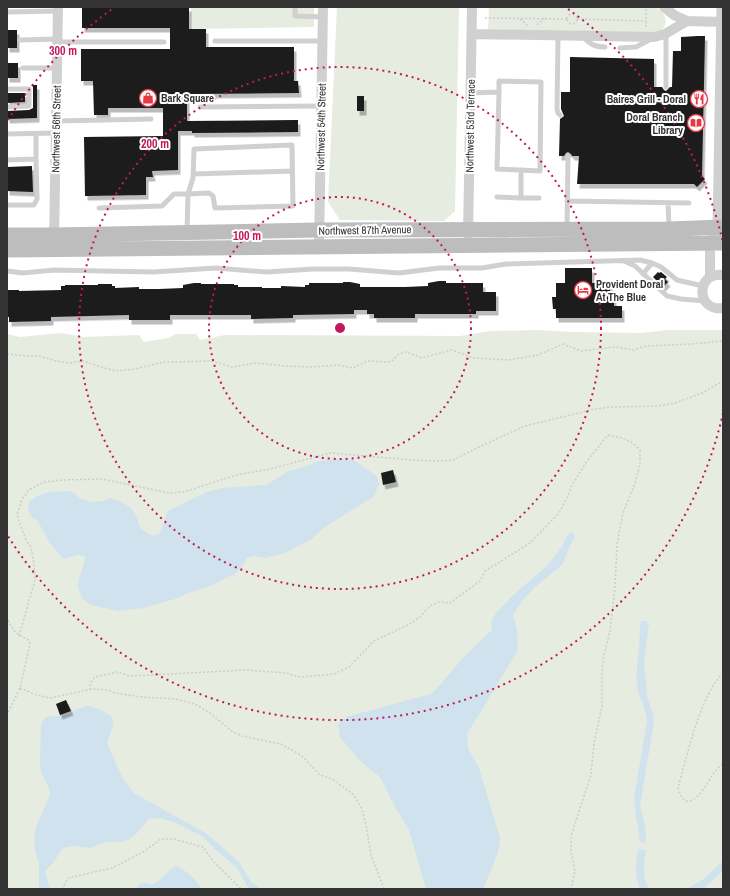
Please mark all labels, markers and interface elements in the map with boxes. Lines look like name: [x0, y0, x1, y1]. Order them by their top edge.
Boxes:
text: 300 m: [49, 43, 77, 59]
street label: Northwest 53rd Terrace: [462, 79, 478, 173]
street label: Northwest 54th Street: [313, 83, 329, 171]
street label: Northwest 56th Street: [48, 85, 64, 173]
shop icon: Bark Square: [138, 88, 158, 108]
restaurant icon: Baires Grill - Doral: [689, 89, 709, 109]
place label: Bark Square: [161, 91, 214, 105]
place label: Baires Grill - Doral: [607, 92, 686, 106]
place label: Doral Branch Library: [626, 110, 683, 137]
library icon: Doral Branch Library: [686, 113, 706, 133]
text: 200 m: [141, 136, 169, 152]
street label: Northwest 87th Avenue: [318, 222, 412, 238]
text: 100 m: [233, 228, 261, 244]
place label: Provident Doral At The Blue: [596, 277, 663, 304]
hotel icon: Provident Doral At The Blue: [573, 280, 593, 300]
centre of rings: [333, 321, 347, 335]

